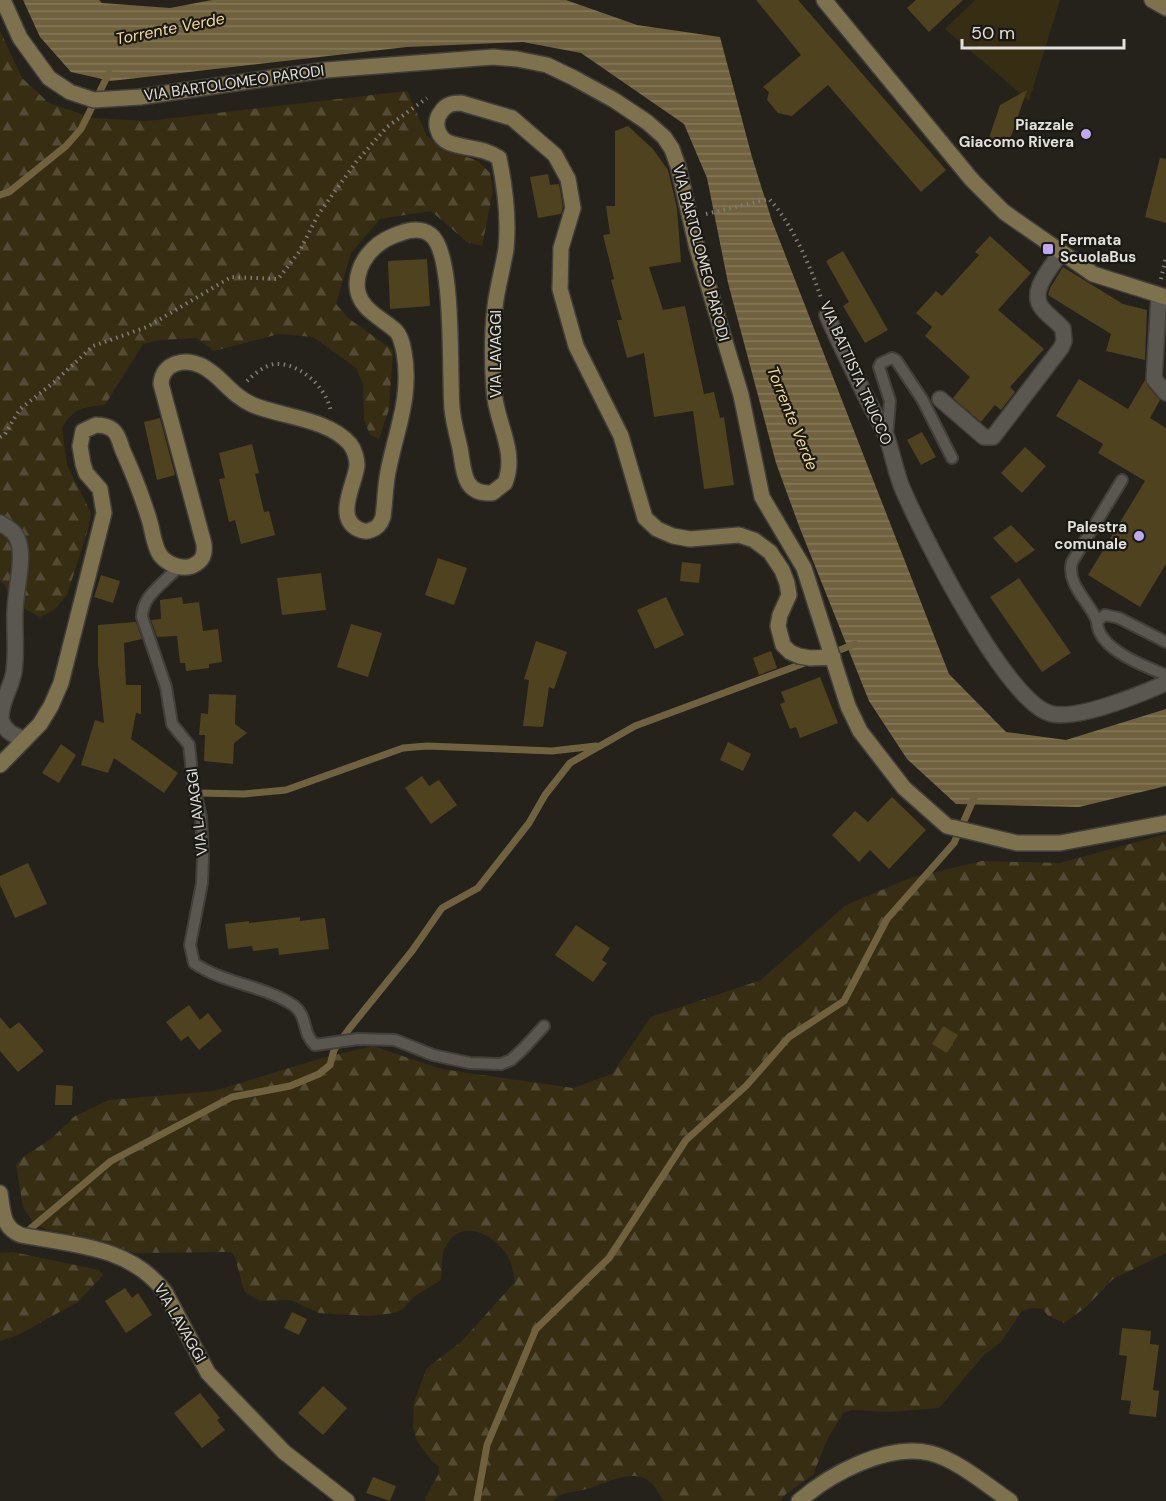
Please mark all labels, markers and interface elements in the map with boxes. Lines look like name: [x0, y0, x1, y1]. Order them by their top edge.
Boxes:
water label: Torrente Verde: [114, 8, 226, 49]
scale bar: [962, 12, 1124, 50]
text: 50 m: [971, 21, 1015, 45]
street label: VIA BARTOLOMEO PARODI: [143, 60, 325, 106]
place label: Piazzale Giacomo Rivera: [959, 115, 1074, 152]
marker: Piazzale Giacomo Rivera: [1079, 127, 1093, 141]
street label: VIA BARTOLOMEO PARODI: [668, 163, 734, 343]
place label: Fermata ScuolaBus: [1060, 230, 1136, 267]
marker: Fermata ScuolaBus: [1041, 242, 1055, 256]
street label: VIA BATTISTA TRUCCO: [815, 298, 897, 448]
street label: VIA LAVAGGI: [486, 310, 506, 398]
water label: Torrente Verde: [762, 363, 823, 473]
place label: Palestra comunale: [1054, 517, 1127, 554]
marker: Palestra comunale: [1132, 529, 1146, 543]
street label: VIA LAVAGGI: [182, 767, 212, 857]
street label: VIA LAVAGGI: [149, 1280, 211, 1366]

